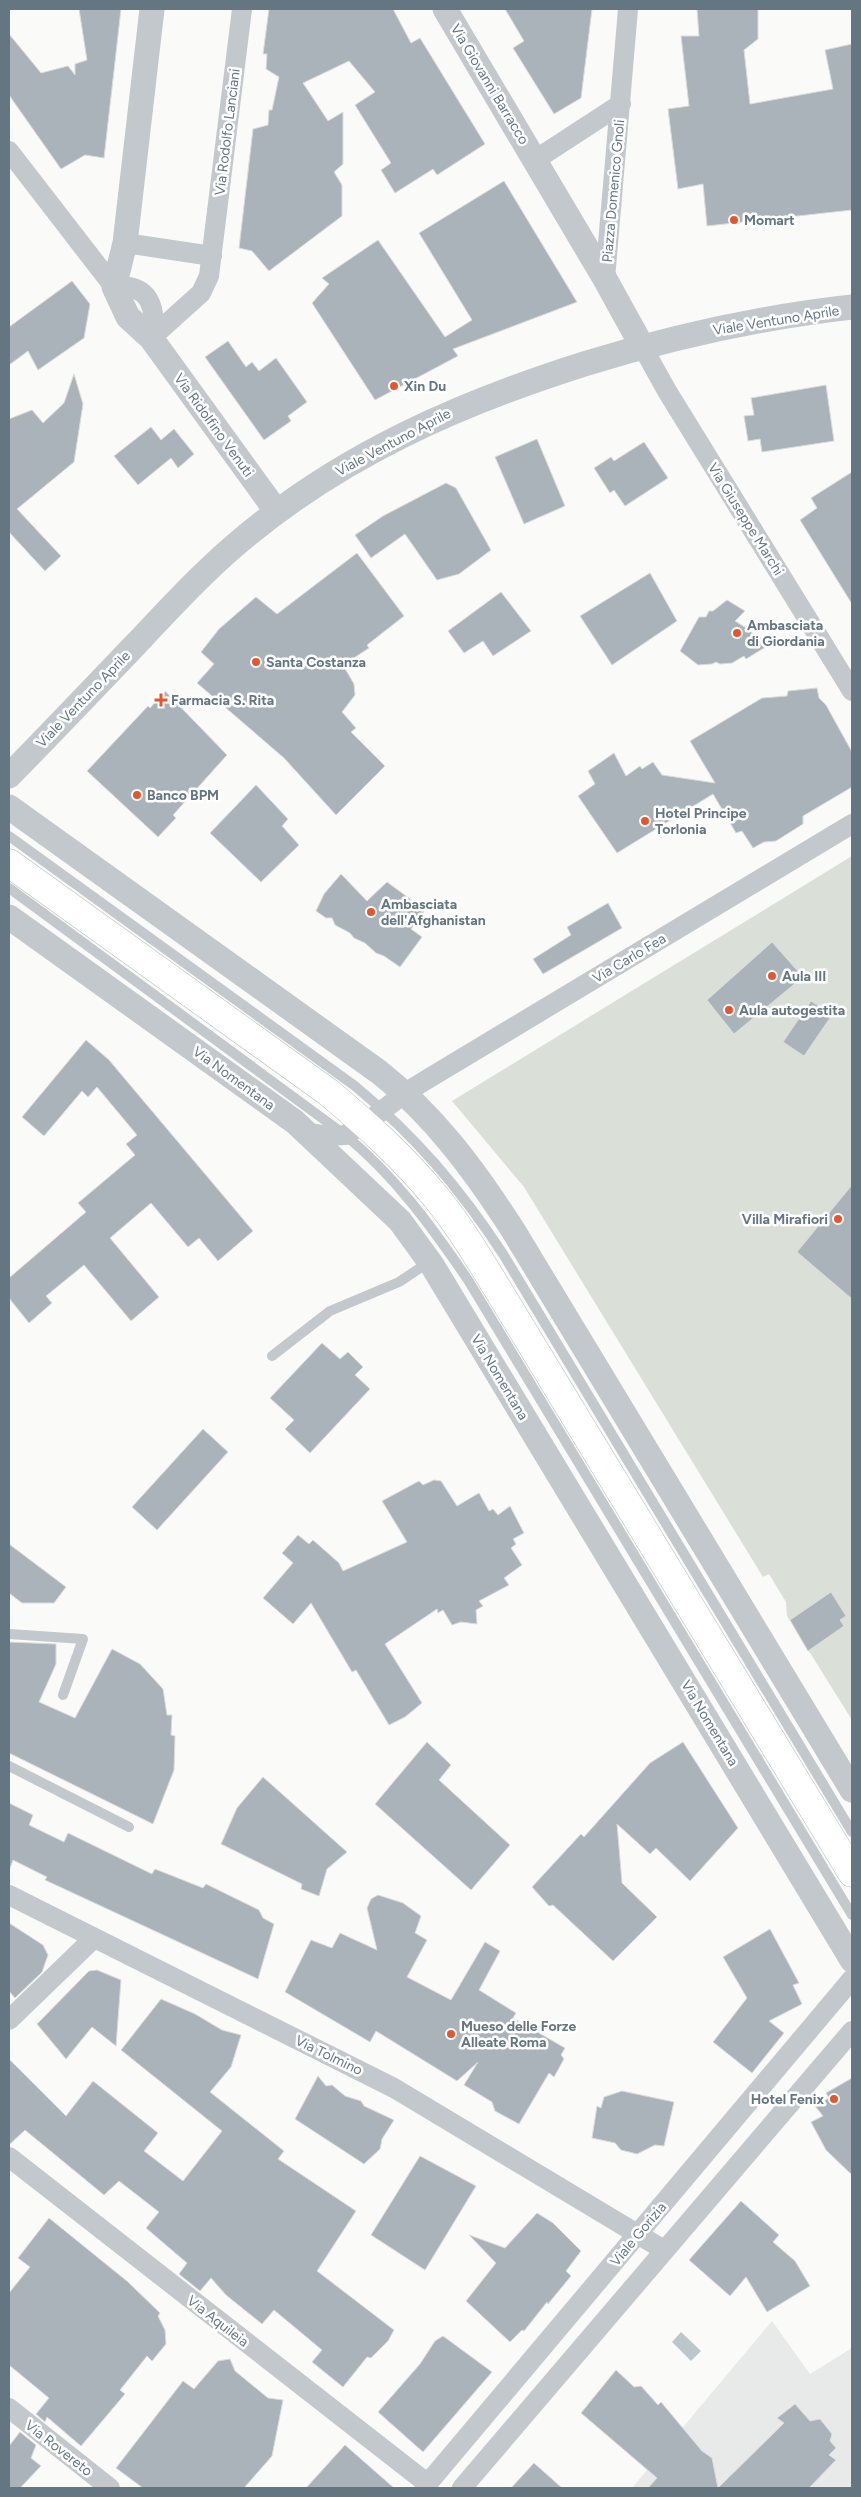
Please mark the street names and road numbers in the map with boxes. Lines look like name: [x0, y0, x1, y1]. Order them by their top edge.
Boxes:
street label: Via Giovanni Barracco: [447, 21, 532, 148]
street label: Via Rodolfo Lanciani: [211, 68, 244, 197]
street label: Piazza Domenico Gnoli: [599, 119, 628, 263]
street label: Viale Ventuno Aprile: [712, 302, 841, 339]
street label: Via Ridolfino Venuti: [170, 370, 257, 480]
street label: Viale Ventuno Aprile: [333, 405, 454, 480]
street label: Via Giuseppe Marchi: [704, 460, 787, 579]
street label: Viale Ventuno Aprile: [33, 647, 134, 751]
street label: Via Carlo Fea: [590, 930, 669, 987]
street label: Via Nomentana: [189, 1043, 278, 1114]
street label: Via Nomentana: [467, 1331, 532, 1423]
street label: Via Nomentana: [677, 1677, 742, 1769]
street label: Via Tolmino: [292, 2032, 365, 2079]
street label: Viale Gorizia: [607, 2199, 670, 2270]
street label: Via Aquileia: [184, 2292, 252, 2351]
street label: Via Rovereto: [22, 2417, 96, 2480]

